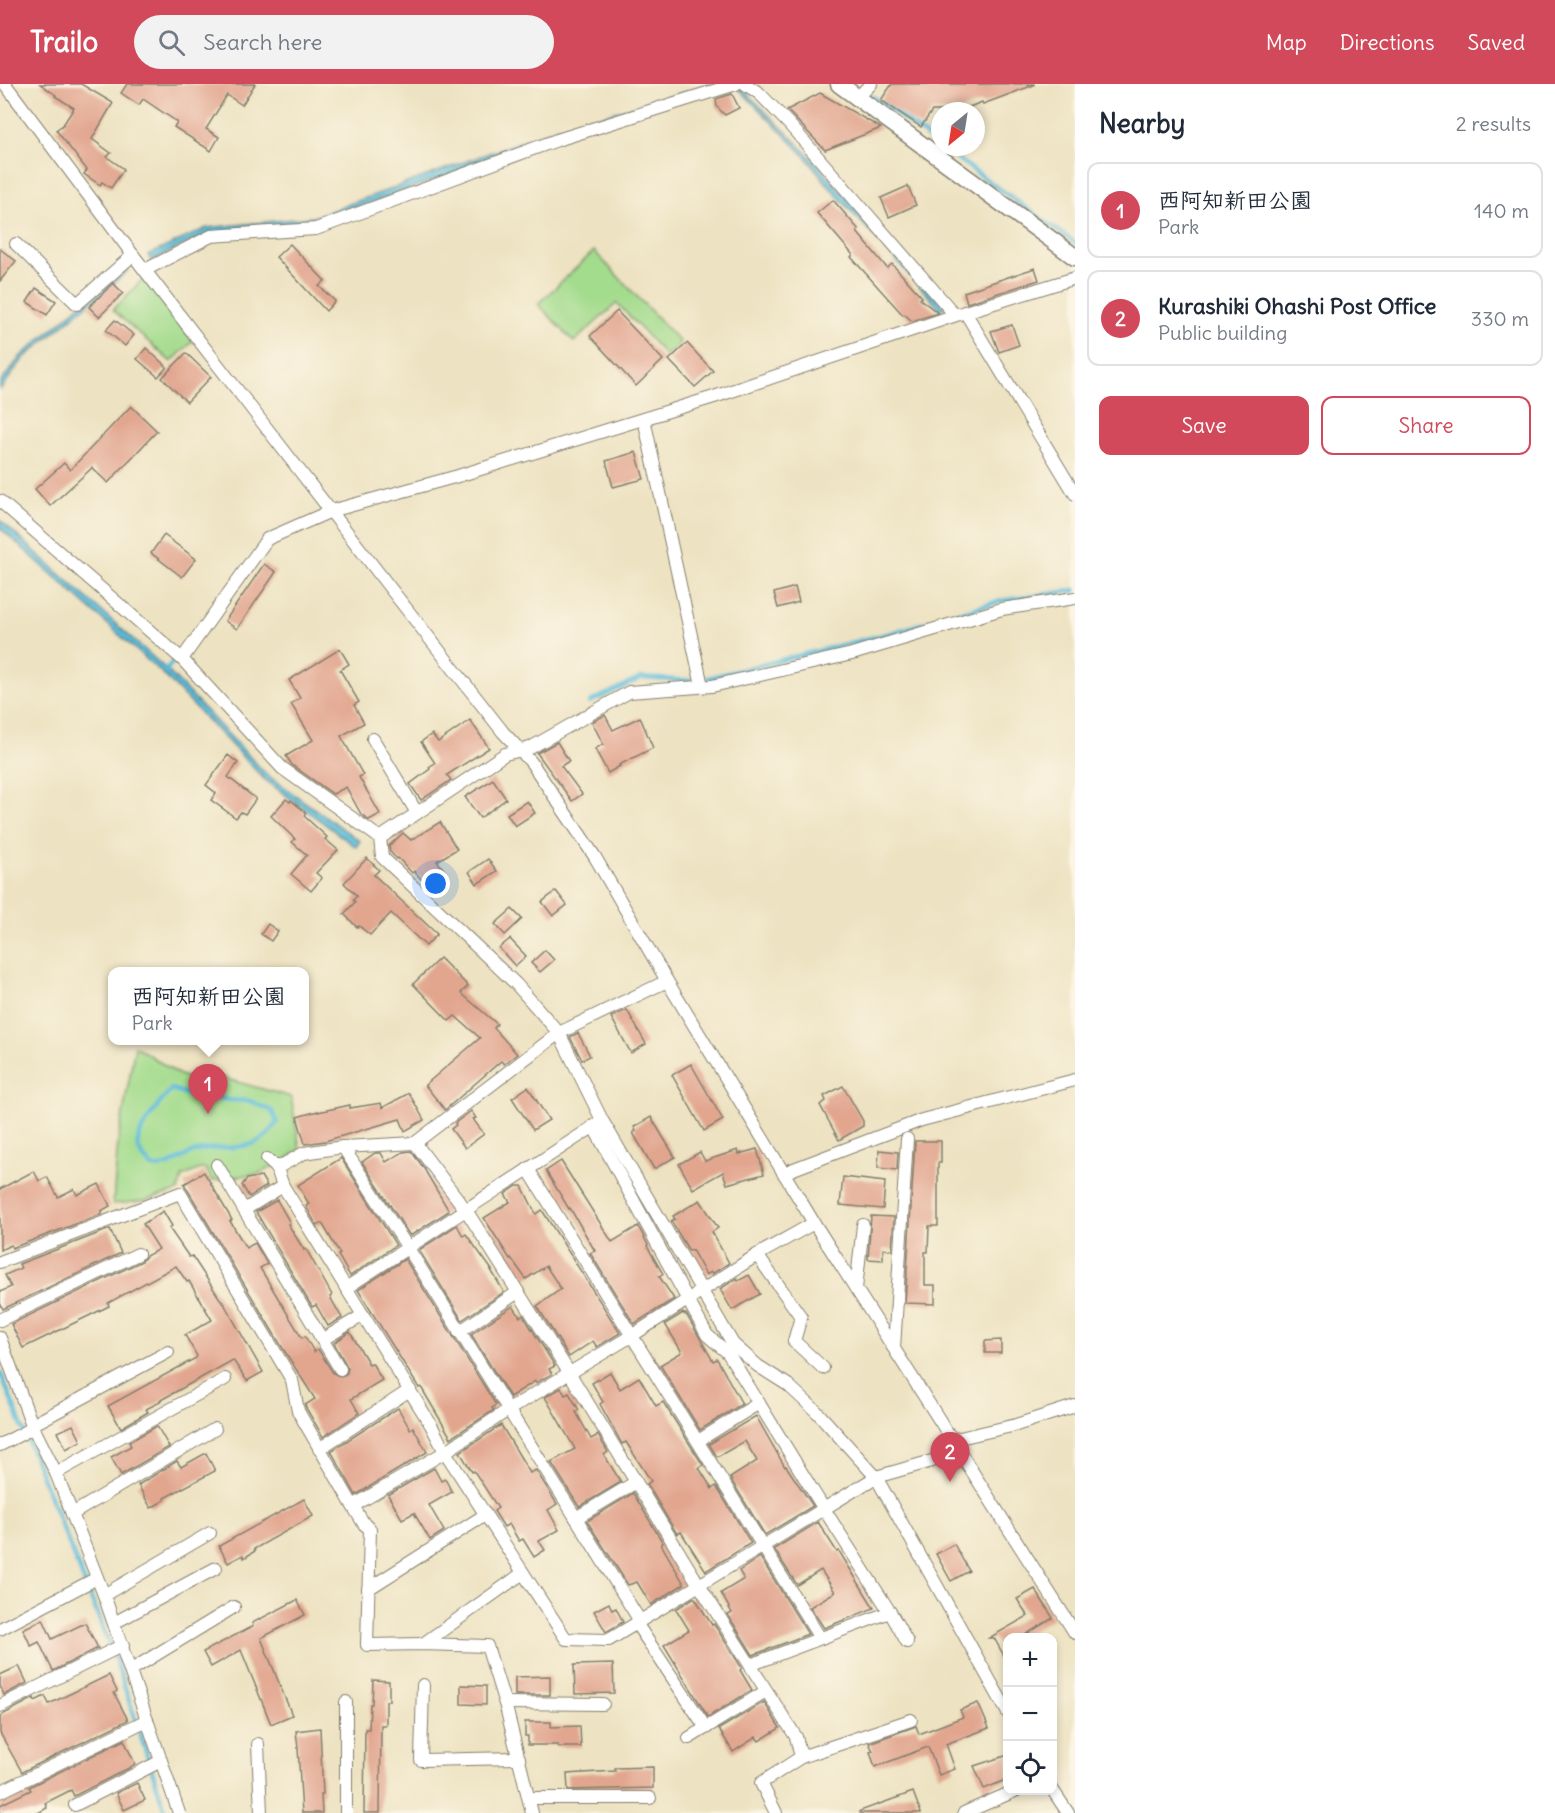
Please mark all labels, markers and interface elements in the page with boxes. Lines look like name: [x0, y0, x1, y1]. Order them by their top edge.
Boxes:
search box: [134, 15, 554, 69]
text: Trailo: [30, 24, 98, 60]
icon: search: [155, 26, 188, 59]
text: Search here: [203, 28, 322, 56]
text: Map: [1266, 29, 1307, 56]
text: Directions: [1340, 29, 1434, 56]
text: Saved: [1467, 29, 1525, 56]
north arrow: [931, 102, 985, 156]
text: Nearby: [1099, 107, 1185, 140]
text: 2 results: [1456, 111, 1531, 136]
text: 西阿知新田公園: [1158, 186, 1312, 214]
text: 1: [1117, 198, 1124, 223]
text: 140 m: [1474, 198, 1529, 223]
text: Park: [1158, 214, 1199, 239]
text: Kurashiki Ohashi Post Office: [1158, 292, 1436, 320]
text: 2: [1115, 306, 1126, 331]
text: 330 m: [1471, 306, 1529, 331]
text: Public building: [1158, 320, 1287, 345]
button: Save: [1099, 396, 1309, 455]
button: Share: [1321, 396, 1531, 455]
your location: [421, 869, 450, 898]
popup: [108, 967, 309, 1045]
text: 西阿知新田公園: [131, 982, 286, 1010]
text: Park: [131, 1010, 173, 1035]
pin: 1: [188, 1064, 228, 1114]
pin: 2: [930, 1432, 970, 1482]
map controls: [1003, 1633, 1057, 1795]
button: +: [1003, 1633, 1057, 1687]
button: −: [1003, 1687, 1057, 1741]
button: locate: [1003, 1741, 1057, 1795]

